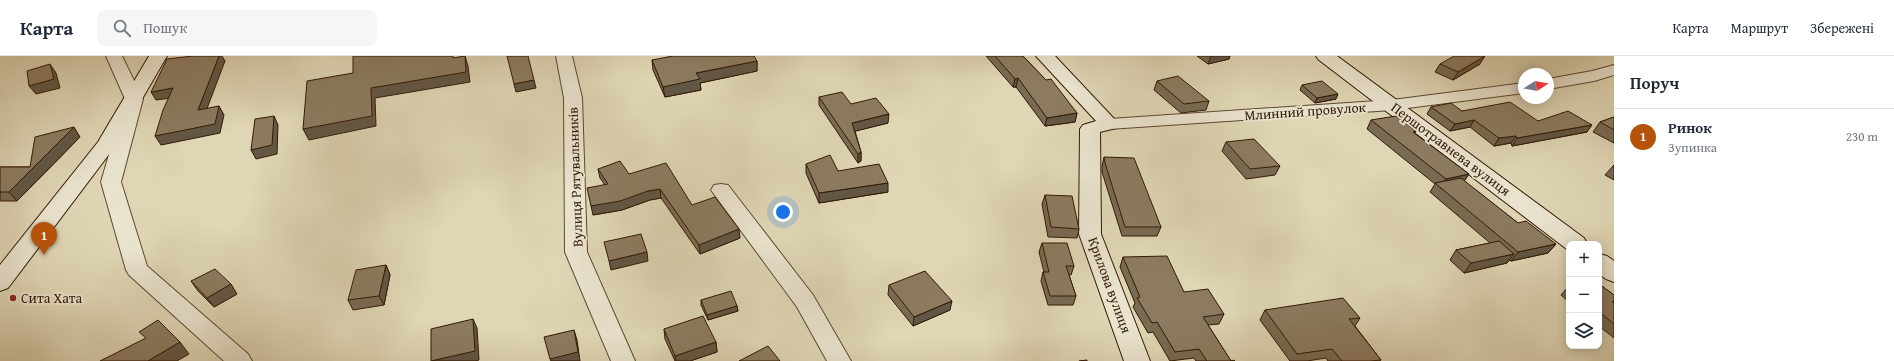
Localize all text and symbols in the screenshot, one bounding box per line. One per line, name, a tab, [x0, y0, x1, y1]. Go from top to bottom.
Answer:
search box	[97, 10, 377, 46]
text: Карта	[20, 14, 73, 42]
icon: search	[111, 17, 133, 39]
text: Пошук	[143, 17, 187, 38]
text: Карта	[1673, 18, 1709, 38]
text: Маршрут	[1731, 18, 1788, 38]
text: Збережені	[1810, 18, 1874, 38]
north arrow	[1518, 68, 1554, 104]
text: Поруч	[1630, 70, 1679, 95]
street label: Млинний провулок	[1244, 97, 1367, 125]
street label: Першотравнева вулиця	[1387, 97, 1515, 201]
street label: Вулиця Рятувальників	[563, 106, 587, 247]
text: Ринок	[1668, 117, 1712, 138]
text: 1	[1640, 127, 1646, 146]
text: 230 m	[1846, 127, 1878, 146]
text: Зупинка	[1668, 138, 1717, 157]
your location	[773, 202, 793, 222]
pin: 1	[31, 222, 57, 255]
street label: Крилова вулиця	[1083, 234, 1137, 336]
map controls	[1566, 241, 1602, 349]
button: +	[1566, 241, 1602, 277]
button: −	[1566, 277, 1602, 313]
place label: Сита Хата	[21, 288, 83, 308]
marker: Сита Хата	[8, 293, 18, 303]
button: layers	[1566, 313, 1602, 349]

